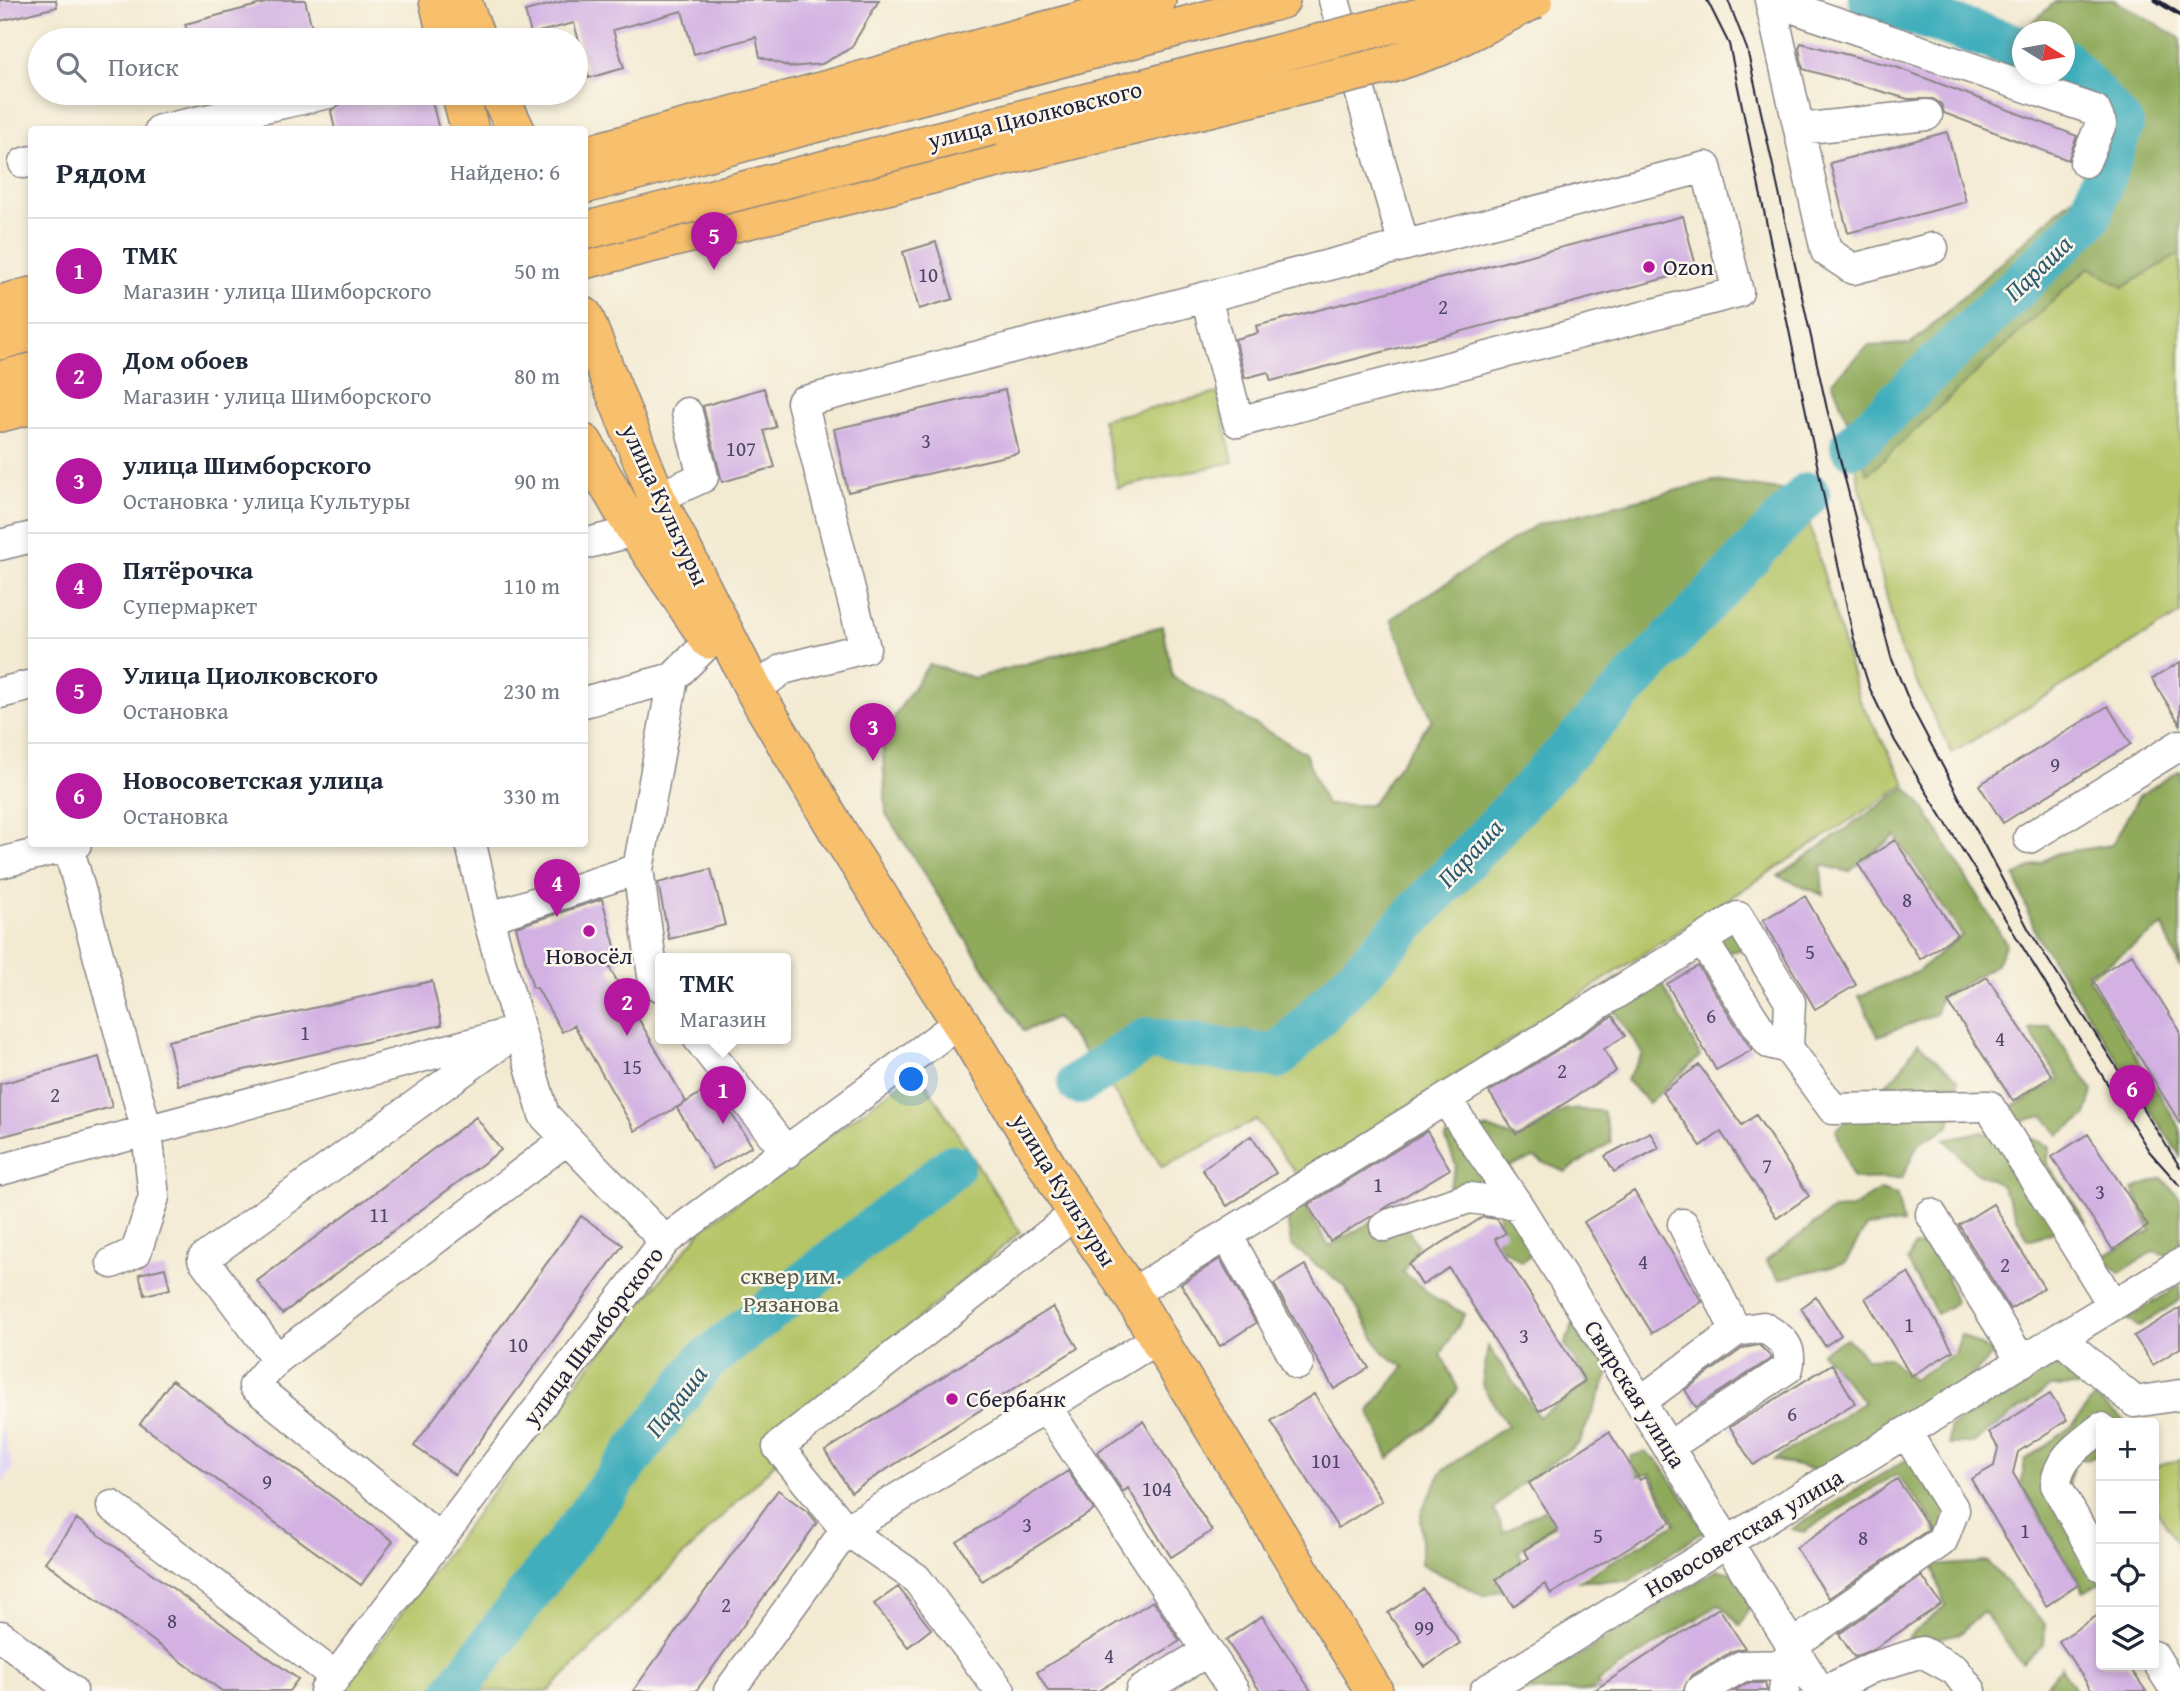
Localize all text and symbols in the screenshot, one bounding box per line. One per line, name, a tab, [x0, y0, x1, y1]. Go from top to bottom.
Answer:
north arrow	[2012, 21, 2075, 84]
search box	[28, 28, 588, 105]
text: Поиск	[108, 47, 179, 86]
icon: search	[52, 48, 90, 86]
street label: улица Циолковского	[923, 71, 1146, 158]
text: Рядом	[56, 150, 147, 194]
text: Найдено: 6	[450, 155, 560, 188]
pin: 5	[691, 212, 737, 270]
water label: Параша	[1994, 225, 2081, 310]
text: ТМК	[123, 235, 178, 274]
place label: Ozon	[1663, 249, 1714, 284]
text: 1	[73, 254, 85, 287]
text: 50 m	[514, 254, 560, 287]
house number: 10	[918, 259, 938, 290]
marker: Ozon	[1641, 259, 1657, 275]
text: Магазин · улица Шимборского	[123, 274, 432, 307]
house number: 2	[1438, 291, 1448, 322]
text: Дом обоев	[123, 340, 249, 379]
text: 2	[73, 359, 85, 392]
text: 80 m	[514, 359, 560, 392]
text: Магазин · улица Шимборского	[123, 379, 432, 412]
street label: улица Культуры	[612, 417, 718, 592]
house number: 3	[921, 425, 931, 456]
house number: 107	[726, 433, 756, 464]
text: улица Шимборского	[123, 445, 371, 484]
text: 3	[73, 464, 85, 497]
text: 90 m	[514, 464, 560, 497]
text: Остановка · улица Культуры	[123, 484, 410, 517]
text: Пятёрочка	[123, 550, 253, 589]
text: 4	[73, 569, 85, 602]
text: 110 m	[503, 569, 560, 602]
text: Супермаркет	[123, 589, 257, 622]
text: Улица Циолковского	[123, 655, 378, 694]
text: 5	[73, 674, 85, 707]
text: 230 m	[503, 674, 560, 707]
text: Остановка	[123, 694, 229, 727]
pin: 3	[850, 703, 896, 761]
house number: 9	[2050, 749, 2060, 780]
text: Новосоветская улица	[123, 760, 383, 799]
text: 6	[73, 779, 85, 812]
text: 330 m	[503, 779, 560, 812]
text: Остановка	[123, 799, 229, 832]
water label: Параша	[1427, 809, 1512, 896]
pin: 4	[534, 859, 580, 917]
house number: 8	[1902, 884, 1912, 915]
marker: Новосёл	[581, 923, 597, 939]
house number: 5	[1805, 936, 1815, 967]
place label: Новосёл	[545, 938, 633, 973]
popup	[655, 953, 791, 1044]
text: ТМК	[680, 963, 734, 1002]
pin: 2	[604, 978, 650, 1036]
house number: 6	[1706, 1000, 1716, 1031]
text: Магазин	[680, 1002, 766, 1035]
house number: 1	[300, 1017, 310, 1048]
house number: 4	[1995, 1023, 2005, 1054]
house number: 15	[622, 1051, 642, 1082]
house number: 2	[1557, 1055, 1567, 1086]
your location	[894, 1062, 928, 1096]
pin: 6	[2109, 1065, 2155, 1123]
pin: 1	[700, 1066, 746, 1124]
house number: 2	[50, 1079, 60, 1110]
street label: улица Культуры	[1003, 1105, 1126, 1273]
house number: 7	[1762, 1150, 1772, 1181]
house number: 1	[1373, 1169, 1383, 1200]
house number: 3	[2095, 1176, 2105, 1207]
house number: 11	[369, 1199, 389, 1230]
street label: улица Шимборского	[513, 1239, 672, 1434]
house number: 4	[1638, 1246, 1648, 1277]
house number: 2	[2000, 1249, 2010, 1280]
park label: сквер им. Рязанова	[740, 1258, 842, 1321]
house number: 1	[1904, 1309, 1914, 1340]
street label: Свирская улица	[1576, 1313, 1695, 1475]
house number: 3	[1519, 1320, 1529, 1351]
house number: 10	[508, 1329, 528, 1360]
water label: Параша	[635, 1356, 716, 1445]
place label: Сбербанк	[966, 1381, 1066, 1416]
marker: Сбербанк	[944, 1391, 960, 1407]
house number: 6	[1787, 1398, 1797, 1429]
map controls	[2096, 1418, 2159, 1670]
button: +	[2096, 1418, 2159, 1481]
house number: 101	[1311, 1445, 1341, 1476]
street label: Новосоветская улица	[1638, 1459, 1850, 1606]
house number: 9	[262, 1466, 272, 1497]
house number: 104	[1142, 1473, 1172, 1504]
button: −	[2096, 1481, 2159, 1544]
house number: 3	[1022, 1509, 1032, 1540]
house number: 1	[2020, 1515, 2030, 1546]
house number: 5	[1593, 1520, 1603, 1551]
house number: 8	[1858, 1522, 1868, 1553]
button: locate	[2096, 1544, 2159, 1607]
house number: 2	[721, 1589, 731, 1620]
house number: 8	[167, 1605, 177, 1636]
button: layers	[2096, 1607, 2159, 1670]
house number: 99	[1414, 1612, 1434, 1643]
house number: 4	[1104, 1640, 1114, 1671]

